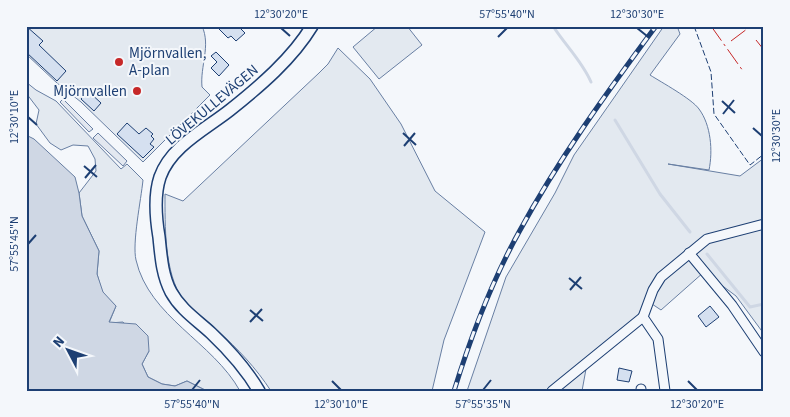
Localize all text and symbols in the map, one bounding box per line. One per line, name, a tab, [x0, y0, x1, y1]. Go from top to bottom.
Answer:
text: 12°30'20"E	[254, 6, 308, 23]
text: 57°55'40"N	[479, 6, 535, 23]
text: 12°30'30"E	[610, 6, 664, 23]
place label: Mjörnvallen, A-plan	[129, 43, 206, 81]
marker: Mjörnvallen, A-plan	[113, 56, 125, 68]
street label: LÖVEKULLEVÄGEN	[161, 60, 263, 150]
place label: Mjörnvallen	[53, 81, 127, 102]
marker: Mjörnvallen	[131, 85, 143, 97]
text: 12°30'10"E	[6, 90, 23, 144]
text: 12°30'30"E	[768, 109, 785, 163]
text: 57°55'45"N	[6, 216, 23, 272]
north arrow	[42, 324, 92, 374]
text: N	[48, 332, 70, 352]
text: 57°55'40"N	[164, 396, 220, 413]
text: 12°30'10"E	[314, 396, 368, 413]
text: 57°55'35"N	[455, 396, 511, 413]
text: 12°30'20"E	[670, 396, 724, 413]

